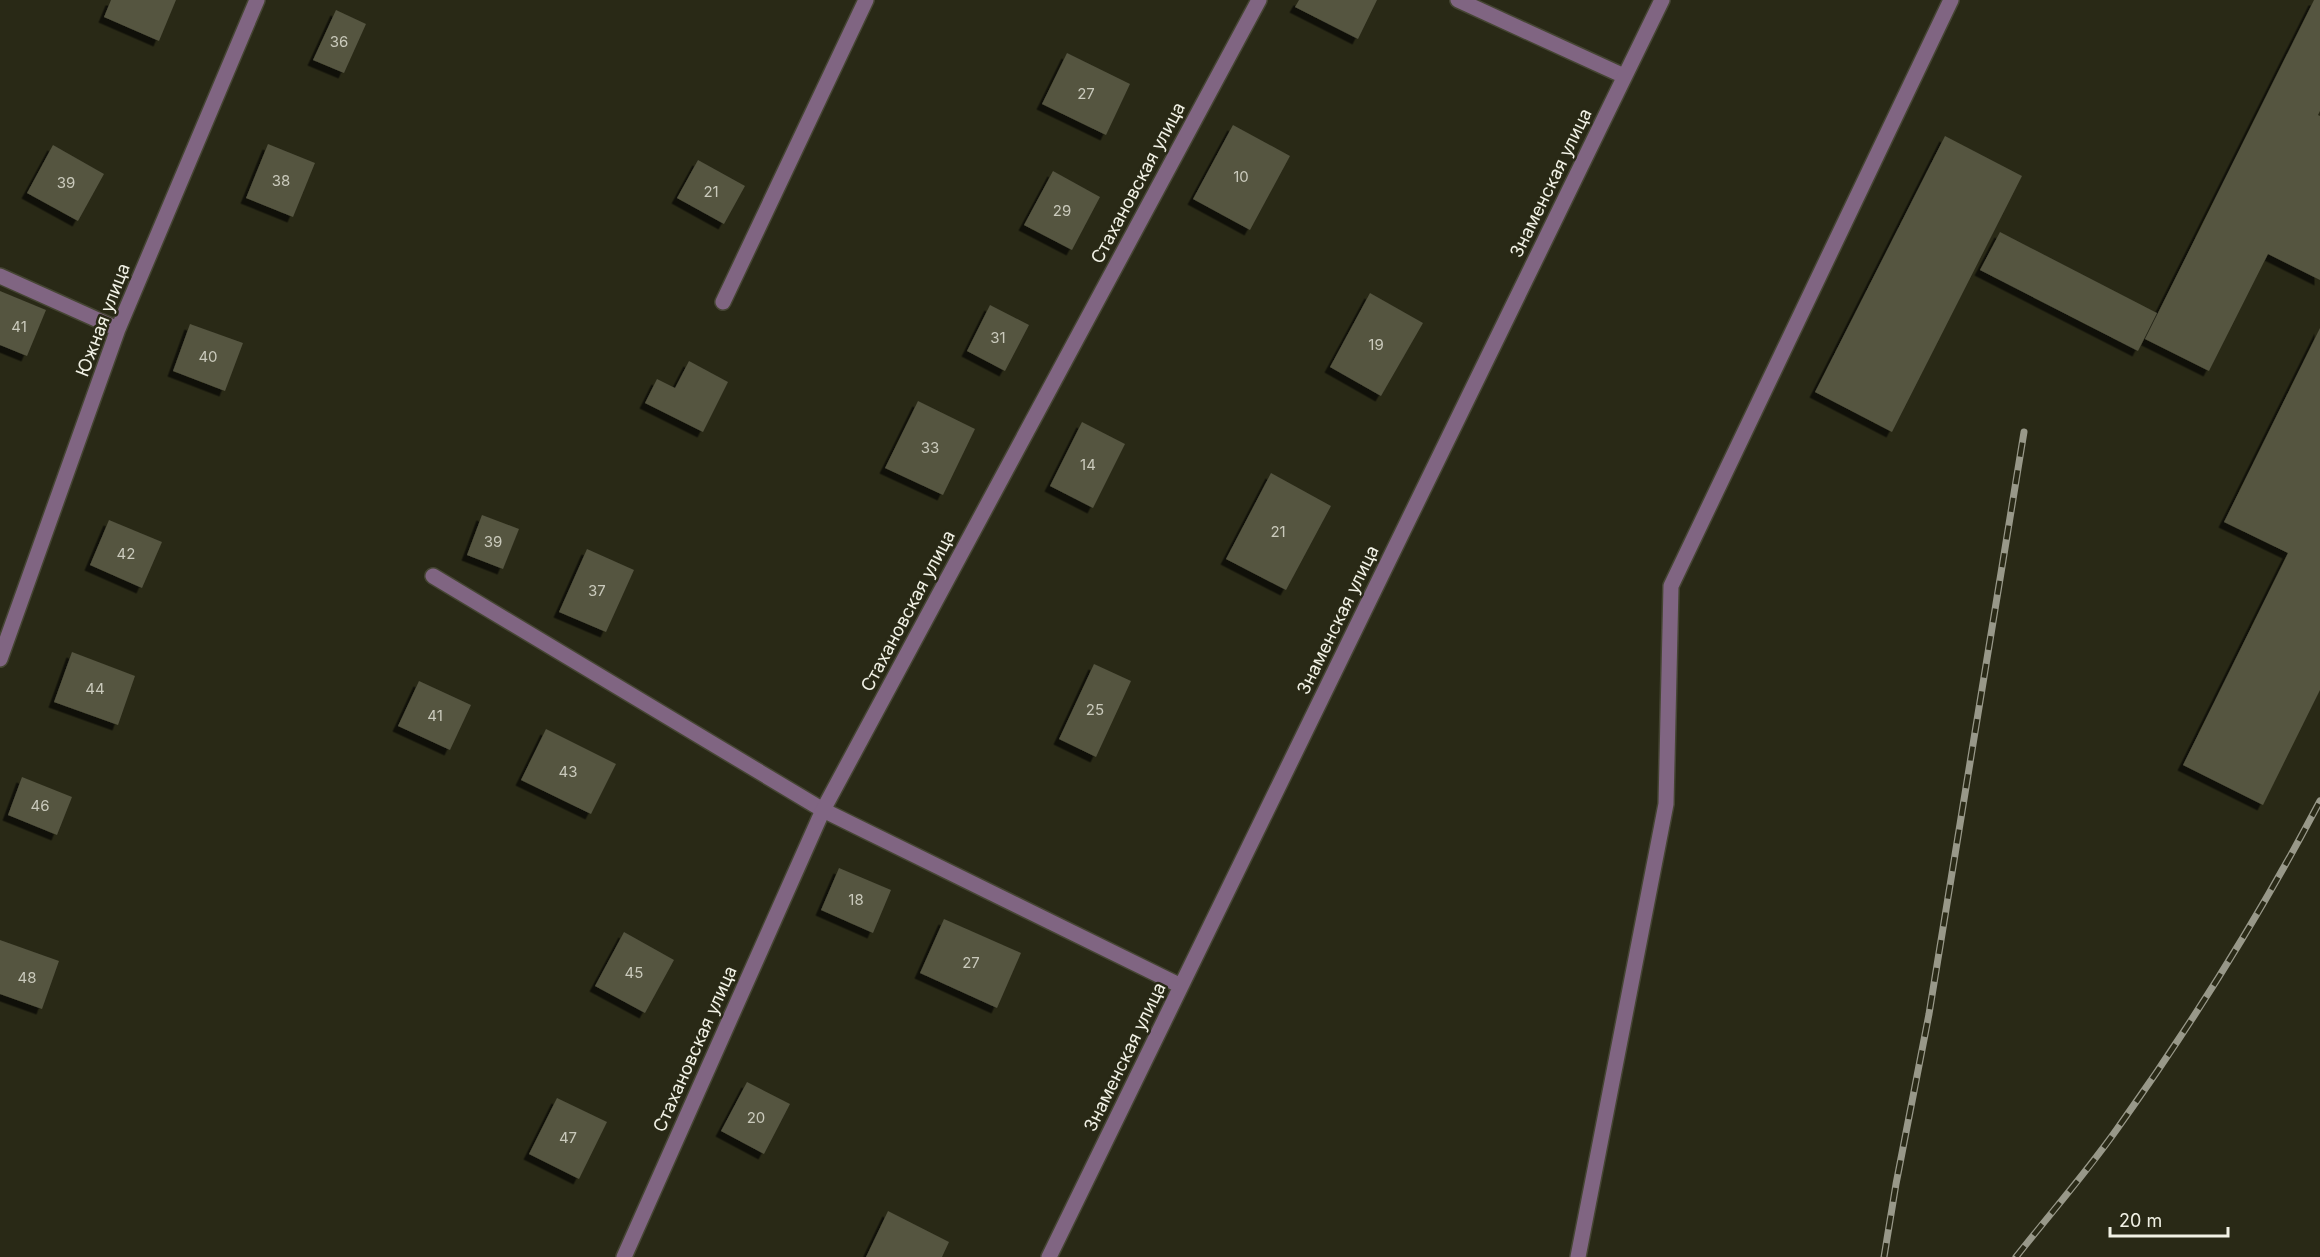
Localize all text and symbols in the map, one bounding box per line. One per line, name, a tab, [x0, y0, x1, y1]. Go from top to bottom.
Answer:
house number: 36	[330, 32, 348, 51]
house number: 27	[1077, 84, 1095, 103]
street label: Стахановская улица	[1086, 99, 1189, 267]
street label: Знаменская улица	[1505, 105, 1596, 261]
house number: 10	[1233, 167, 1249, 186]
house number: 38	[272, 171, 290, 190]
house number: 39	[57, 173, 75, 192]
house number: 21	[703, 182, 719, 201]
house number: 29	[1053, 201, 1071, 220]
street label: Южная улица	[71, 260, 134, 380]
house number: 41	[11, 317, 27, 336]
house number: 31	[990, 328, 1006, 347]
house number: 19	[1368, 335, 1384, 354]
house number: 40	[198, 347, 218, 366]
house number: 33	[921, 438, 939, 457]
house number: 14	[1080, 455, 1096, 474]
house number: 21	[1270, 522, 1286, 541]
street label: Стахановская улица	[856, 527, 959, 695]
house number: 39	[484, 532, 502, 551]
street label: Знаменская улица	[1292, 542, 1383, 698]
house number: 42	[117, 544, 135, 563]
house number: 37	[588, 581, 606, 600]
house number: 44	[85, 679, 105, 698]
house number: 25	[1086, 700, 1104, 719]
house number: 41	[427, 706, 443, 725]
house number: 43	[559, 762, 577, 781]
house number: 46	[31, 796, 50, 815]
house number: 18	[848, 890, 864, 909]
house number: 27	[962, 953, 980, 972]
house number: 45	[625, 963, 643, 982]
street label: Стахановская улица	[648, 963, 741, 1135]
house number: 48	[18, 968, 36, 987]
street label: Знаменская улица	[1079, 979, 1170, 1135]
house number: 20	[747, 1108, 765, 1127]
house number: 47	[559, 1128, 577, 1147]
scale bar	[2110, 1200, 2228, 1238]
text: 20 m	[2119, 1210, 2162, 1231]

